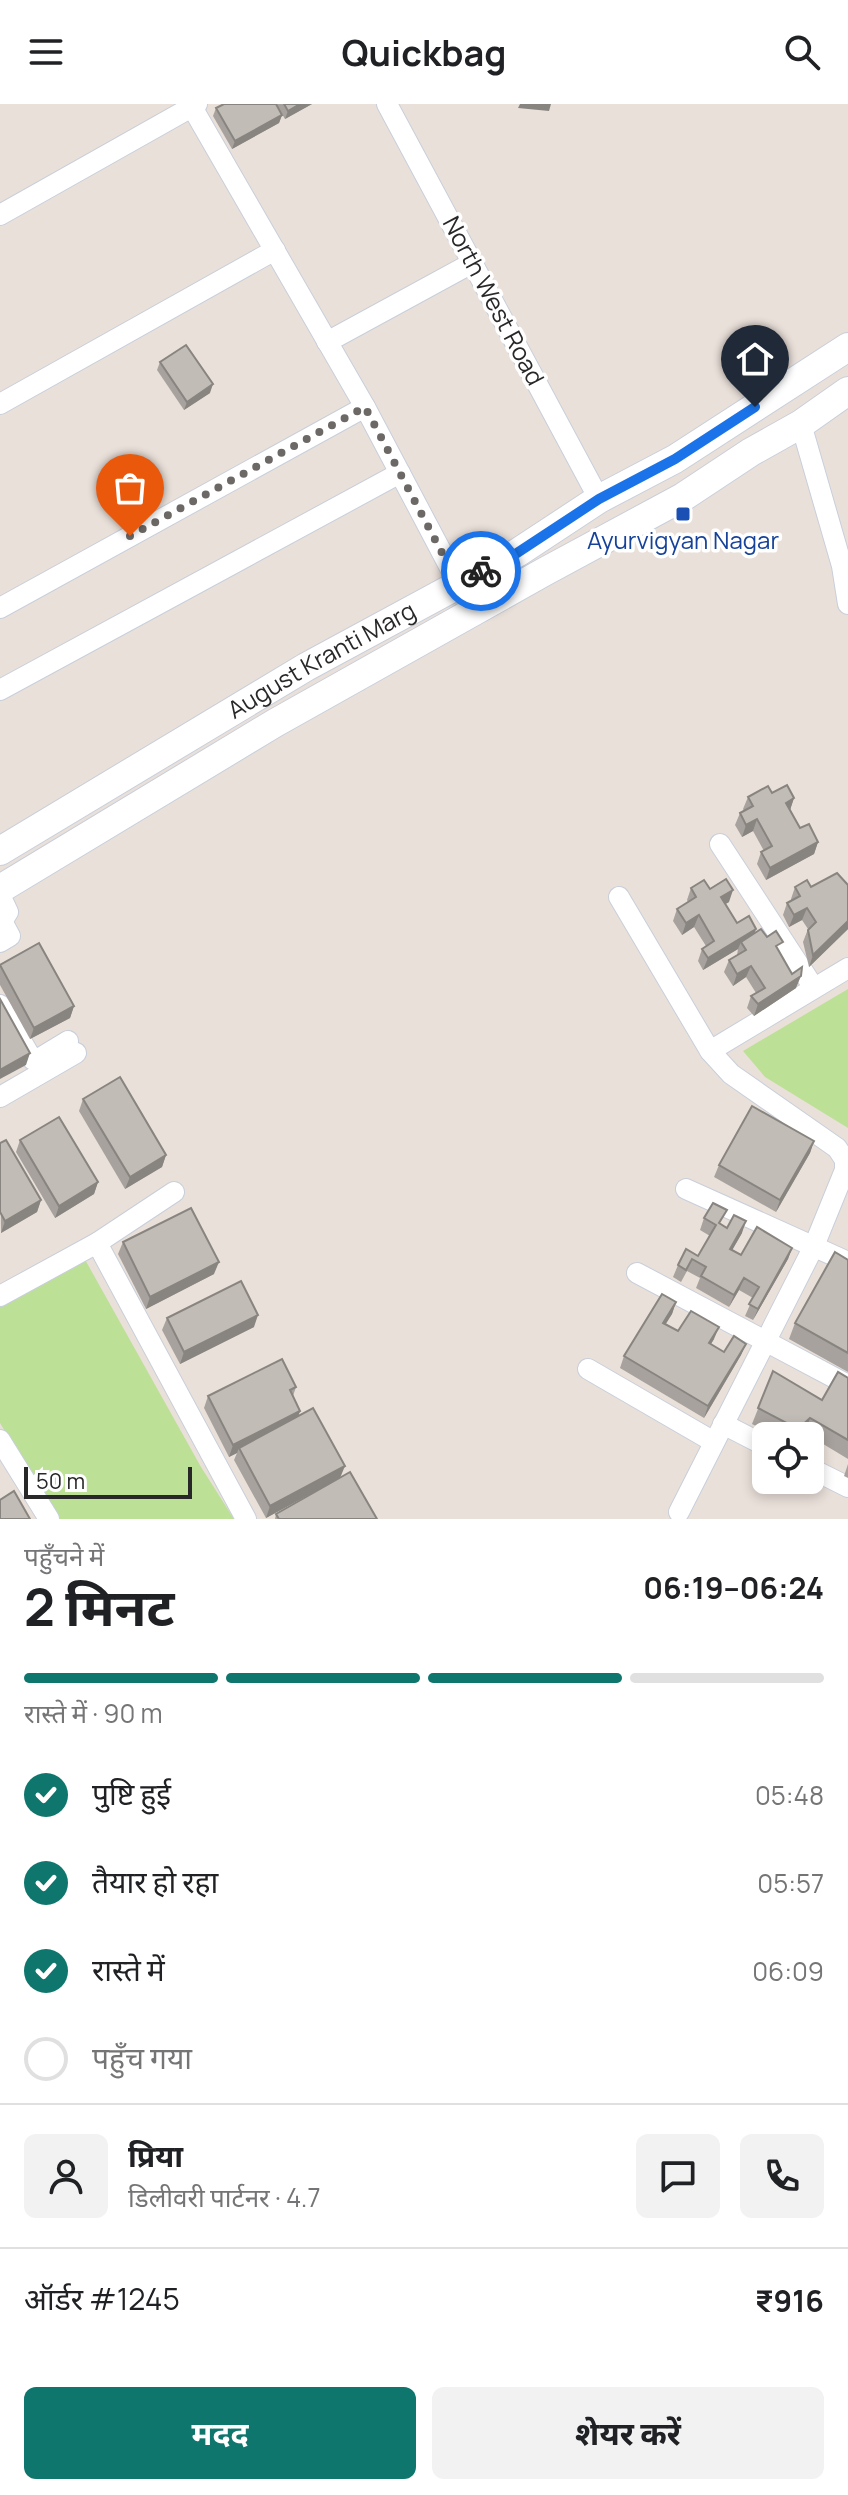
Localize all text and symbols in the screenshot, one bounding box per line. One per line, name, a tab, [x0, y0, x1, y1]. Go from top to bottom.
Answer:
text: Quickbag	[342, 28, 506, 77]
icon: menu	[24, 30, 68, 74]
icon: search	[780, 30, 824, 74]
street label: North West Road	[436, 210, 553, 391]
pin	[721, 325, 789, 407]
icon: home	[733, 337, 777, 381]
pin	[96, 454, 164, 536]
icon: bag	[108, 466, 152, 510]
marker: Ayurvigyan Nagar	[674, 505, 692, 523]
place label: Ayurvigyan Nagar	[587, 523, 779, 556]
courier	[441, 531, 521, 611]
icon: bike	[459, 549, 503, 593]
street label: August Kranti Marg	[221, 593, 421, 726]
map controls	[752, 1422, 824, 1494]
button: locate	[752, 1422, 824, 1494]
scale bar	[24, 1463, 192, 1499]
text: 50 m	[36, 1466, 85, 1496]
text: पहुँचने में	[24, 1538, 104, 1574]
text: 06:19–06:24	[643, 1567, 824, 1608]
text: 2 मिनट	[24, 1571, 175, 1642]
text: रास्ते में · 90 m	[24, 1695, 163, 1731]
icon: check	[24, 1773, 68, 1817]
text: पुष्टि हुई	[92, 1773, 171, 1814]
text: 05:48	[755, 1777, 824, 1813]
icon: check	[24, 1861, 68, 1905]
text: तैयार हो रहा	[92, 1861, 218, 1902]
text: 05:57	[757, 1865, 824, 1901]
icon: check	[24, 1949, 68, 1993]
text: रास्ते में	[92, 1949, 165, 1990]
text: 06:09	[752, 1953, 824, 1989]
text: पहुँच गया	[92, 2037, 192, 2078]
button: person	[24, 2134, 108, 2218]
button: chat	[636, 2134, 720, 2218]
button: phone	[740, 2134, 824, 2218]
text: प्रिया	[128, 2135, 183, 2176]
text: डिलीवरी पार्टनर · 4.7	[128, 2179, 320, 2215]
text: ऑर्डर #1245	[24, 2278, 180, 2319]
text: ₹916	[755, 2280, 824, 2321]
button: मदद	[24, 2387, 416, 2479]
button: शेयर करें	[432, 2387, 824, 2479]

